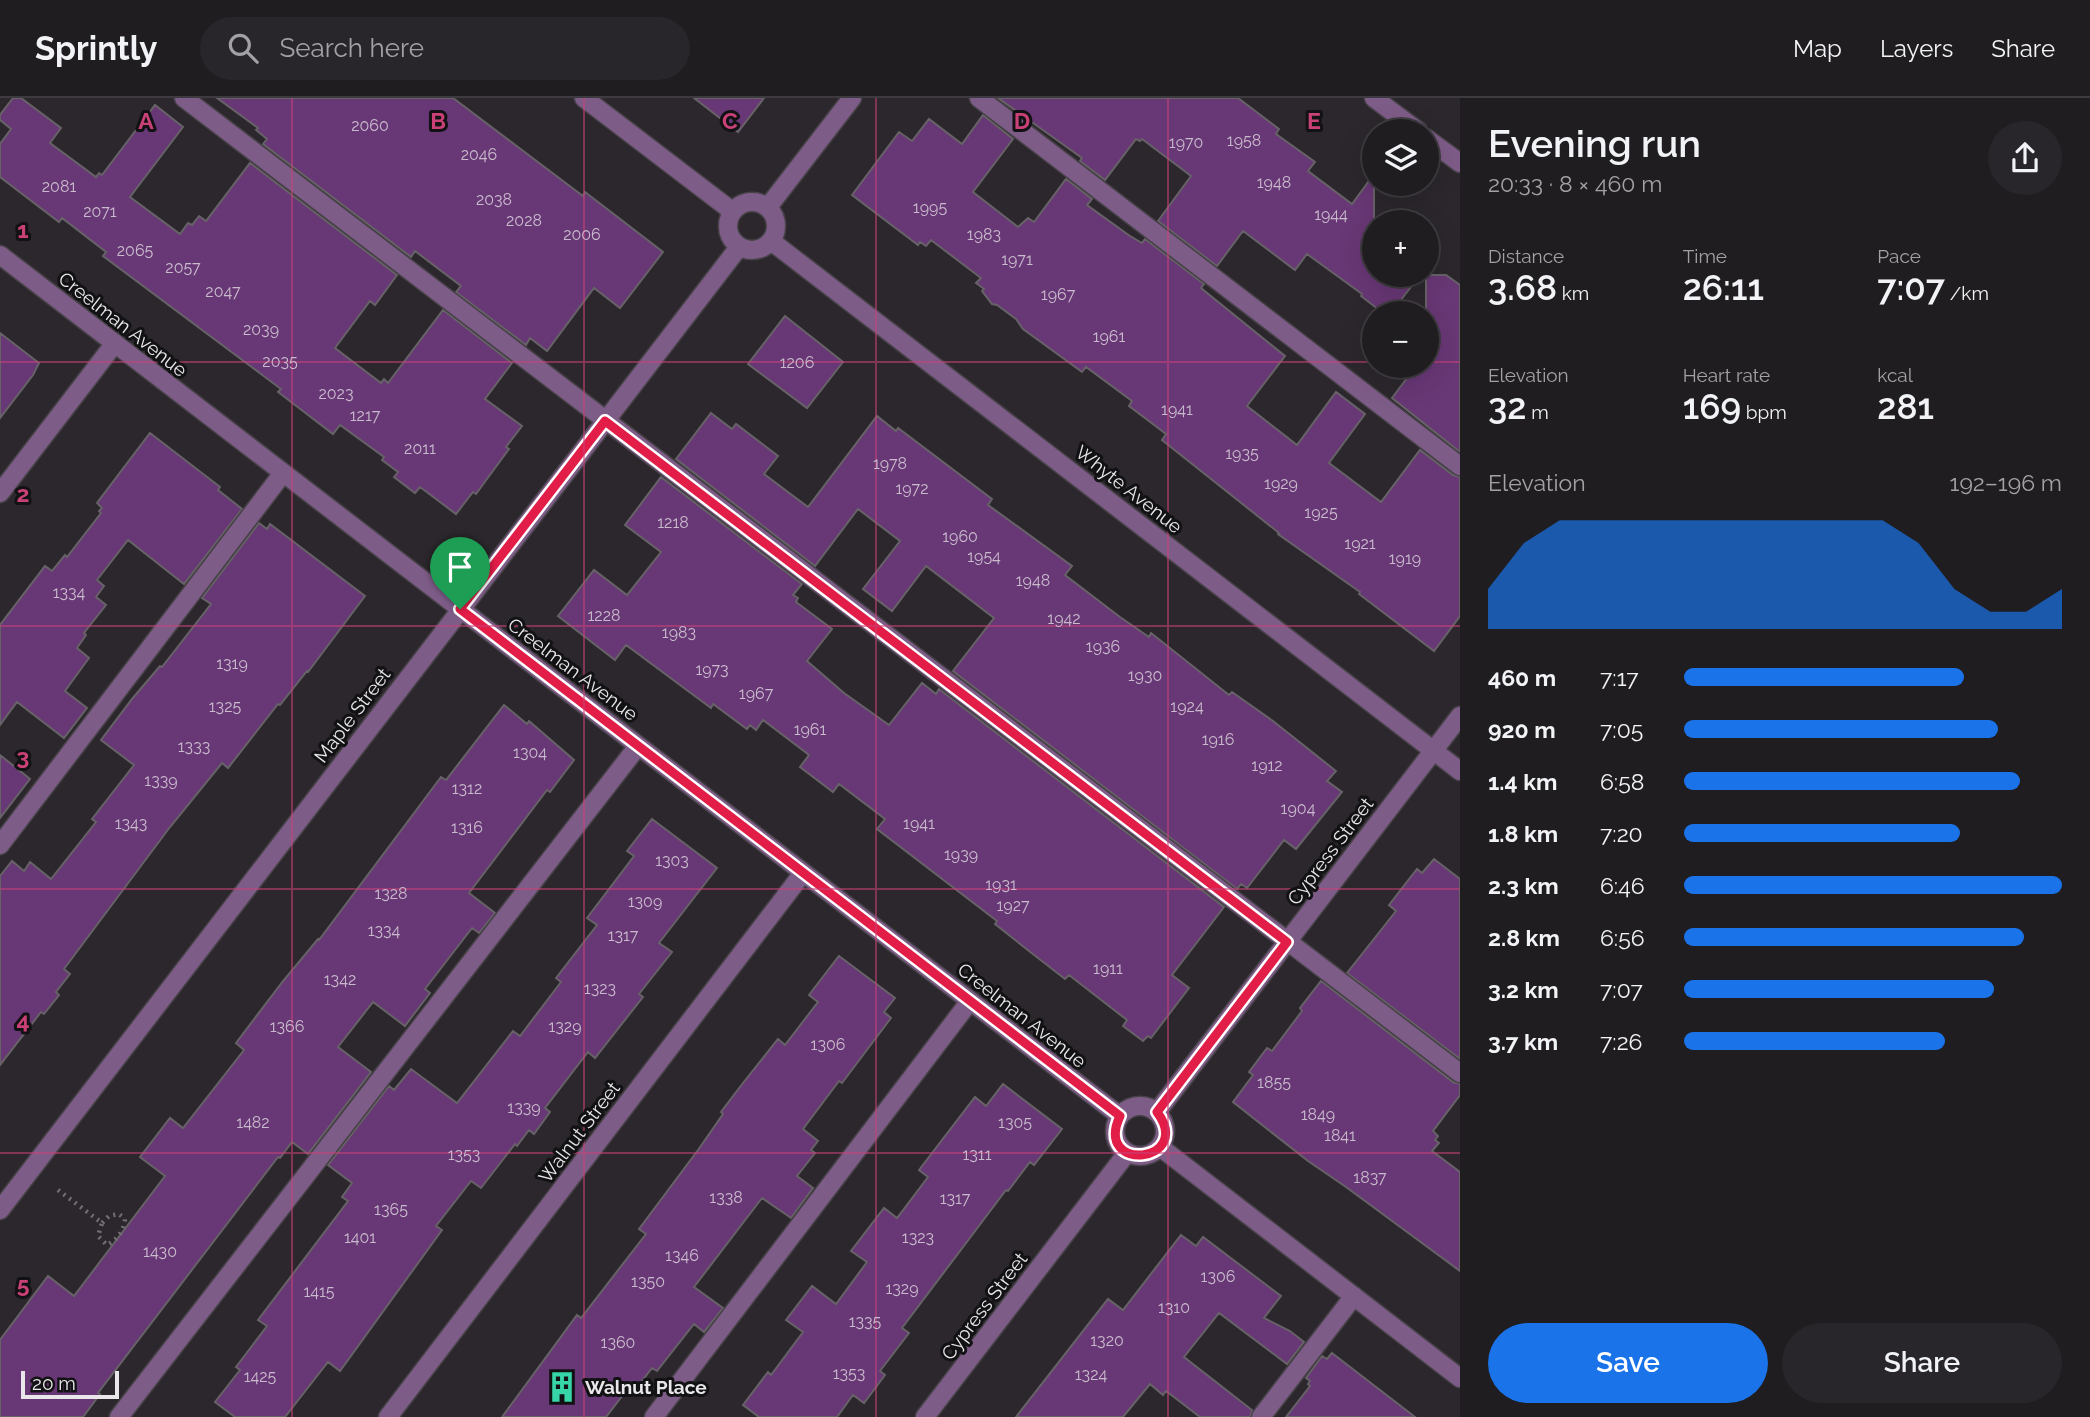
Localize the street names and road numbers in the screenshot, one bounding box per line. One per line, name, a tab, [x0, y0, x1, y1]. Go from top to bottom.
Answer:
street label: Creelman Avenue	[54, 267, 192, 381]
street label: Whyte Avenue	[1071, 441, 1187, 537]
street label: Creelman Avenue	[504, 613, 642, 725]
street label: Maple Street	[309, 663, 395, 767]
street label: Cypress Street	[1283, 793, 1378, 909]
street label: Creelman Avenue	[953, 958, 1091, 1072]
street label: Walnut Street	[534, 1077, 624, 1187]
street label: Cypress Street	[937, 1248, 1032, 1364]

